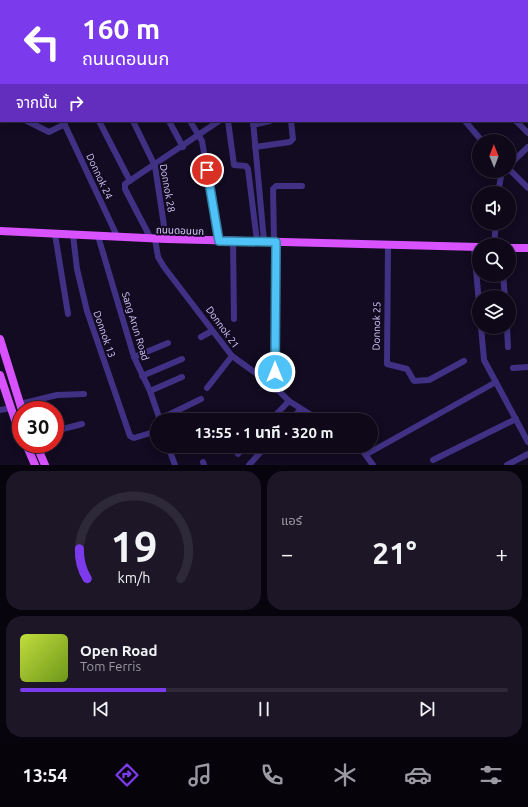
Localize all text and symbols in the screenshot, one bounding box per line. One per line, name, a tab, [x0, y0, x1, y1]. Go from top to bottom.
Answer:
text: 160 m	[82, 13, 160, 44]
icon: left	[16, 16, 68, 68]
text: ถนนดอนนก	[82, 48, 169, 68]
icon: right	[65, 92, 87, 114]
text: จากนั้น	[16, 94, 57, 111]
north arrow	[472, 134, 516, 178]
map controls	[472, 134, 516, 334]
street label: Donnok 24	[84, 152, 115, 201]
pin	[190, 153, 224, 187]
icon: arrive	[196, 159, 218, 181]
street label: Donnok 28	[158, 163, 177, 213]
button: sound	[472, 186, 516, 230]
street label: ถนนดอนนก	[156, 224, 204, 237]
button: search	[472, 238, 516, 282]
street label: Sang Arun Road	[120, 290, 151, 362]
button: layers	[472, 290, 516, 334]
street label: Donnok 25	[371, 302, 382, 351]
street label: Donnok 21	[204, 304, 241, 350]
street label: Donnok 13	[91, 309, 118, 359]
position arrow	[254, 351, 296, 393]
speed limit sign: 30	[12, 401, 64, 453]
text: 13:55 · 1 นาที · 320 m	[195, 424, 333, 441]
text: แอร์	[281, 513, 302, 527]
text: 19	[110, 522, 157, 569]
text: 21°	[372, 536, 417, 570]
text: −	[281, 541, 293, 566]
text: +	[496, 541, 508, 566]
text: km/h	[117, 569, 150, 585]
text: Open Road	[80, 642, 157, 659]
text: Tom Ferris	[80, 659, 141, 673]
icon: previous	[90, 698, 112, 720]
icon: pause	[253, 698, 275, 720]
icon: next	[416, 698, 438, 720]
icon: directions	[113, 761, 141, 789]
icon: music	[186, 761, 214, 789]
icon: phone	[258, 761, 286, 789]
icon: climate	[331, 761, 359, 789]
icon: car	[404, 761, 432, 789]
icon: filters	[477, 761, 505, 789]
text: 13:54	[22, 765, 68, 785]

